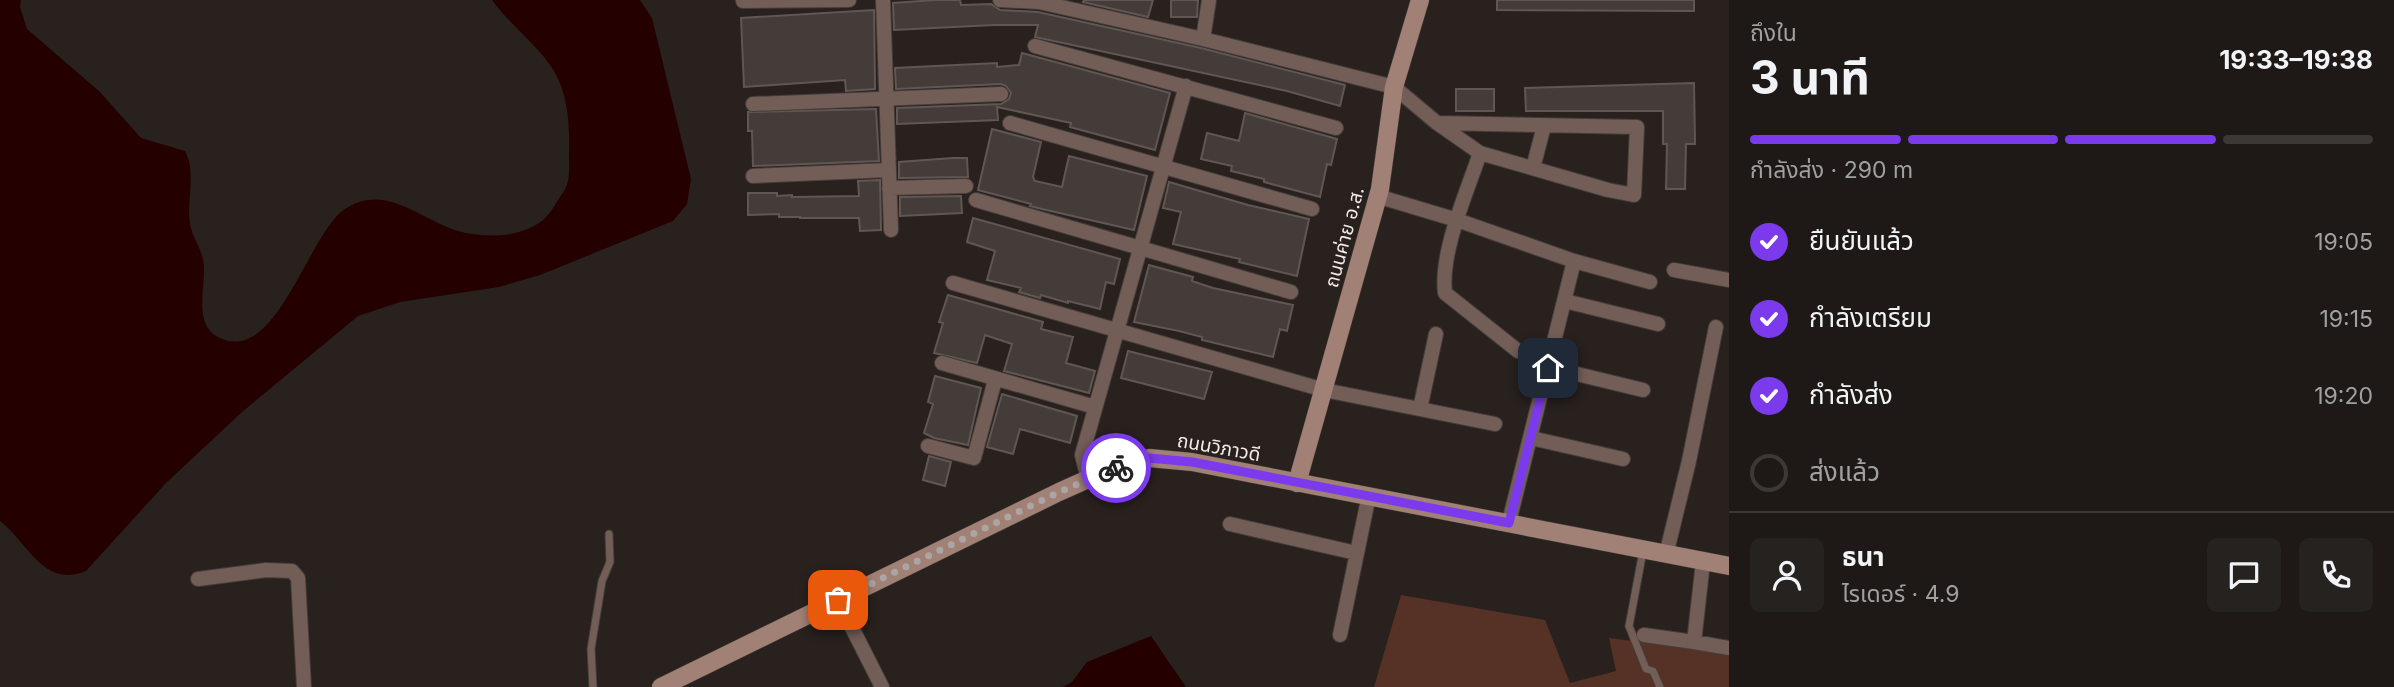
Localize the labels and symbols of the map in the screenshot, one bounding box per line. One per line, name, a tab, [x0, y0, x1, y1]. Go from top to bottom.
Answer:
street label: ถนนค่าย อ.ส.	[1320, 184, 1369, 290]
pin	[1518, 338, 1578, 398]
street label: ถนนวิภาวดี	[1175, 429, 1262, 466]
courier	[1081, 433, 1151, 503]
pin	[808, 570, 868, 630]

